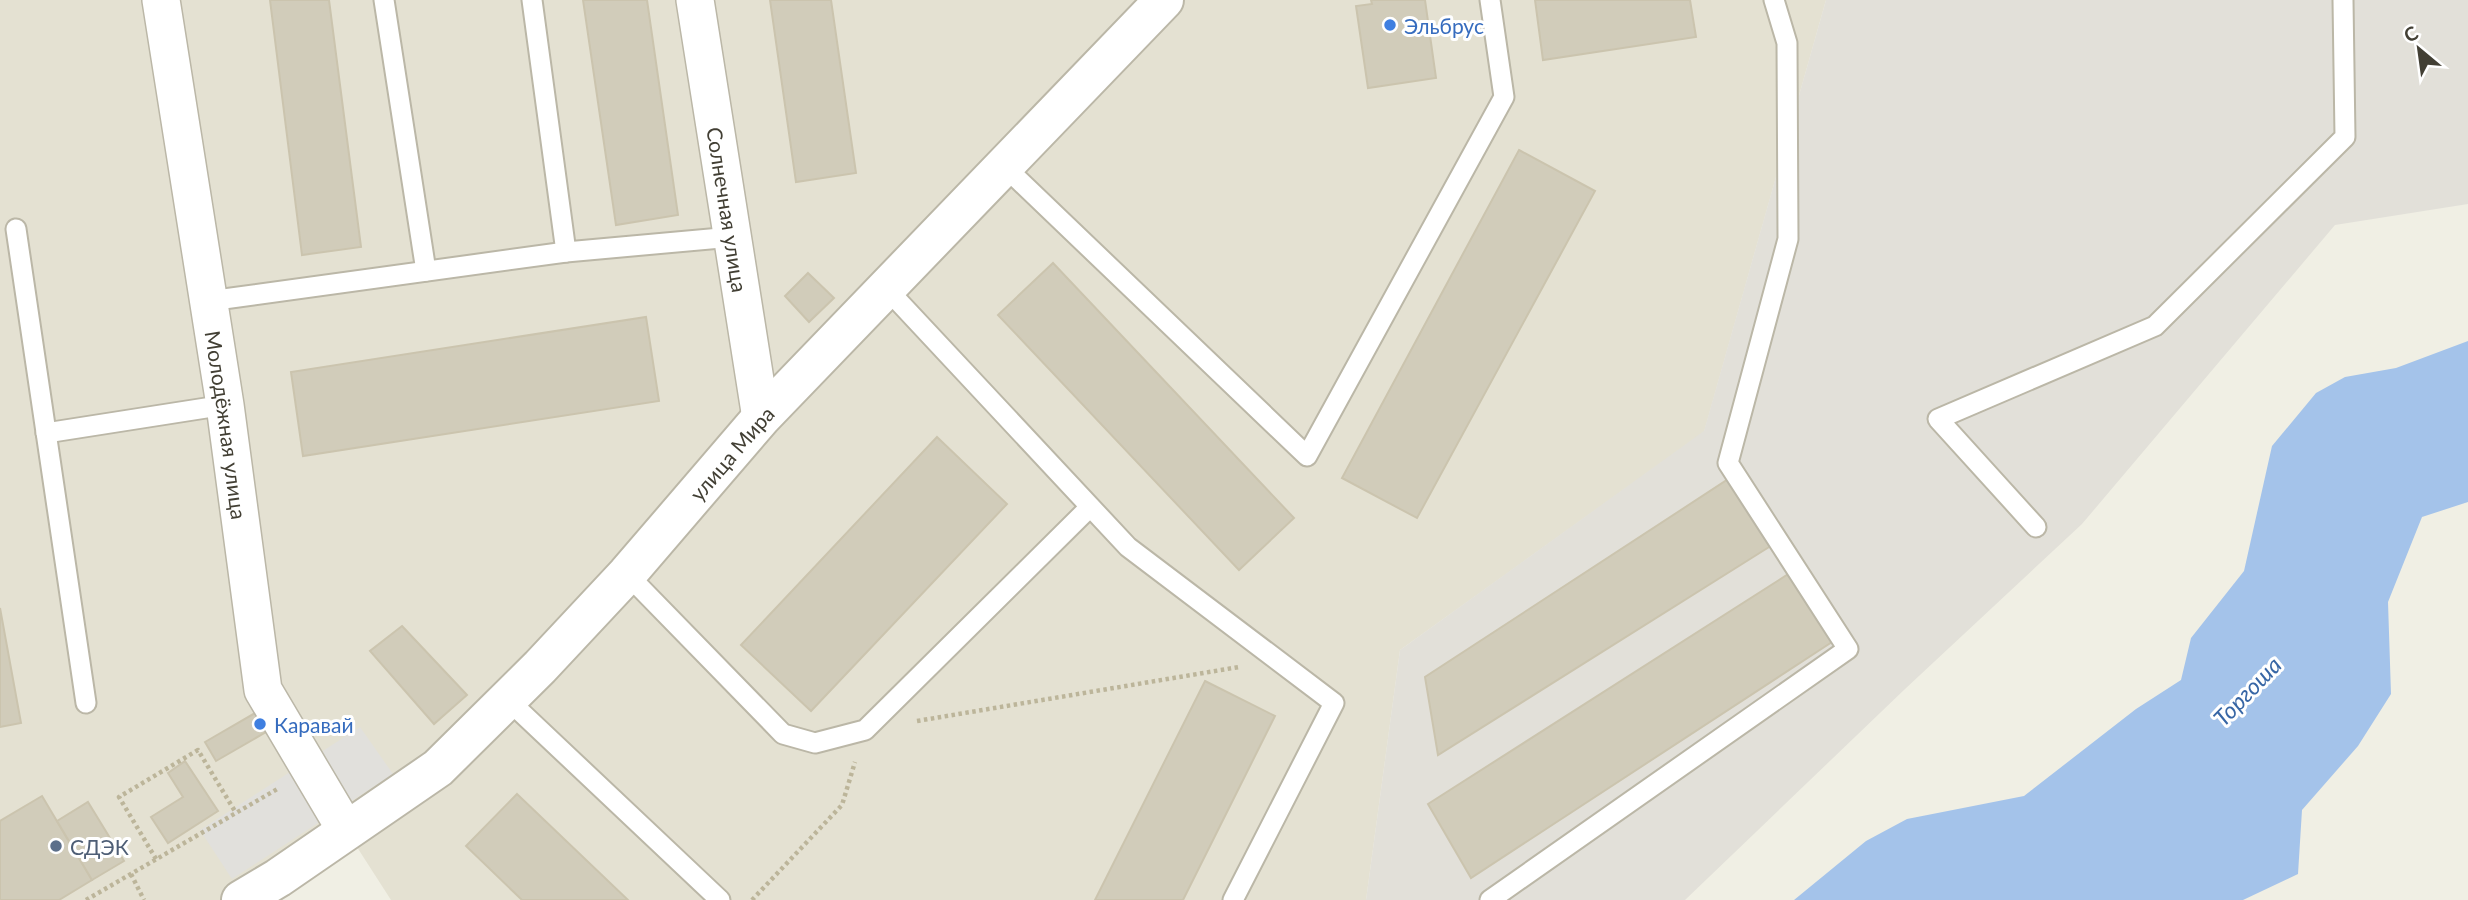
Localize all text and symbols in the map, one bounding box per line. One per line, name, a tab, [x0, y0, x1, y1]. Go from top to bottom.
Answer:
place label: Эльбрус	[1404, 13, 1484, 38]
north arrow	[2384, 14, 2454, 84]
marker: Эльбрус	[1382, 17, 1398, 33]
text: С	[2399, 20, 2422, 47]
street label: Солнечная улица	[703, 125, 753, 294]
street label: Молодёжная улица	[201, 329, 253, 521]
street label: улица Мира	[684, 400, 779, 505]
water label: Торгоша	[2207, 651, 2287, 731]
place label: Каравай	[274, 712, 354, 737]
marker: Каравай	[252, 716, 268, 732]
place label: СДЭК	[70, 834, 129, 859]
marker: СДЭК	[48, 838, 64, 854]

